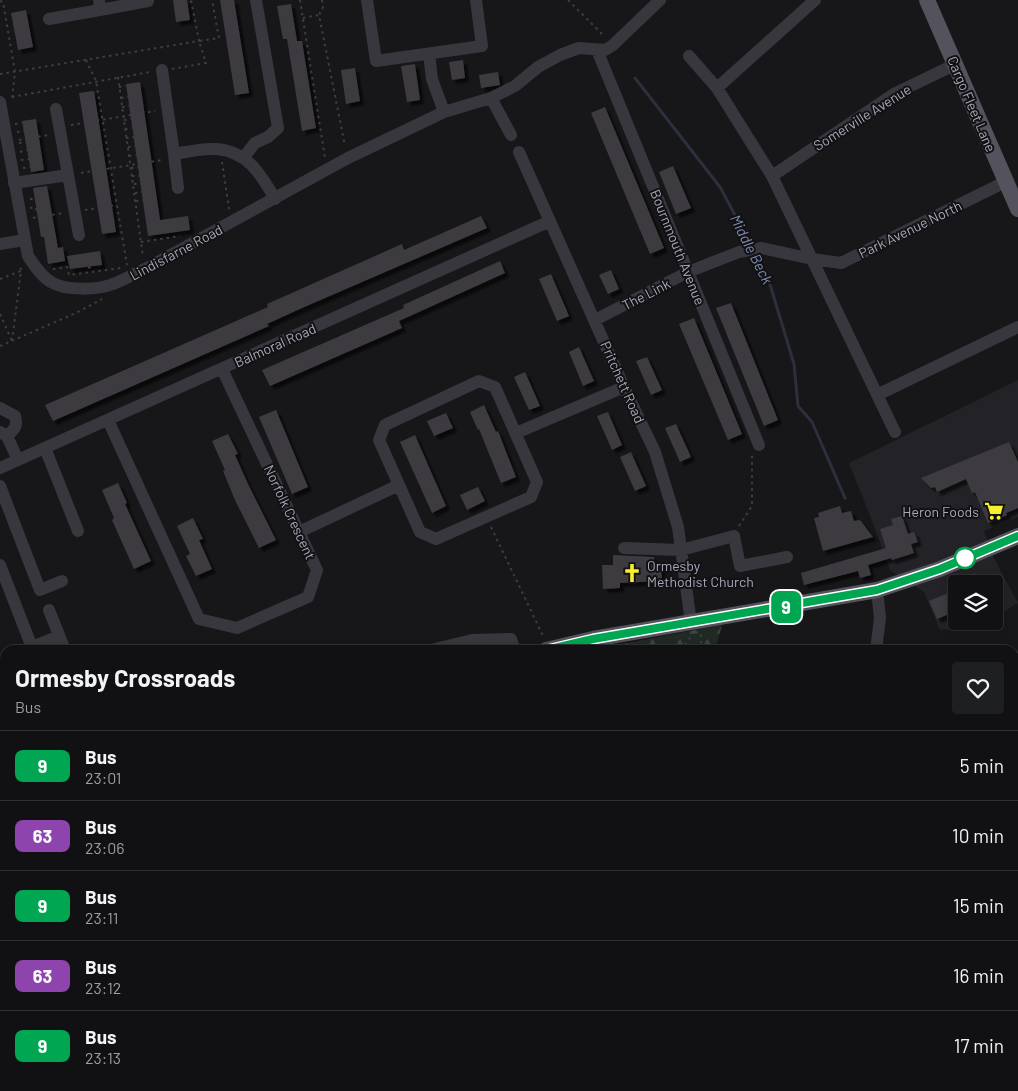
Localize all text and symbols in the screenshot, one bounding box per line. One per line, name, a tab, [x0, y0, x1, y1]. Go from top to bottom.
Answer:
street label: Cargo Fleet Lane	[944, 54, 1000, 154]
street label: Somerville Avenue	[810, 80, 914, 154]
street label: Bournmouth Avenue	[647, 187, 709, 307]
street label: Park Avenue North	[856, 197, 964, 261]
water label: Middle Beck	[727, 211, 778, 287]
street label: Lindisfarne Road	[127, 220, 225, 284]
street label: The Link	[619, 275, 673, 313]
street label: Balmoral Road	[232, 319, 318, 371]
street label: Pritchett Road	[597, 338, 649, 426]
street label: Norfolk Crescent	[261, 462, 319, 562]
supermarket icon: Heron Foods	[983, 500, 1005, 522]
place label: Heron Foods	[902, 503, 979, 520]
unlabelled marker	[954, 547, 976, 569]
place label: Ormesby Methodist Church	[647, 557, 754, 590]
church icon: Ormesby Methodist Church	[621, 562, 643, 584]
map controls	[948, 575, 1003, 630]
button: layers	[948, 575, 1003, 630]
line badge: 9	[770, 591, 802, 623]
text: 9	[781, 596, 791, 618]
button: heart	[952, 662, 1004, 714]
text: Ormesby Crossroads	[15, 663, 235, 692]
text: Bus	[15, 697, 41, 716]
text: Bus	[85, 745, 117, 768]
text: 5 min	[960, 754, 1004, 777]
text: 9	[38, 755, 47, 777]
text: 23:01	[85, 768, 121, 787]
text: Bus	[85, 815, 117, 838]
text: 10 min	[952, 824, 1004, 847]
text: 63	[33, 825, 52, 847]
text: 23:06	[85, 838, 124, 857]
text: Bus	[85, 885, 117, 908]
text: 15 min	[953, 894, 1004, 917]
text: 9	[38, 895, 47, 917]
text: 23:11	[85, 908, 118, 927]
text: Bus	[85, 955, 117, 978]
text: 16 min	[953, 964, 1004, 987]
text: 63	[33, 965, 52, 987]
text: 23:12	[85, 978, 121, 997]
text: Bus	[85, 1025, 117, 1048]
text: 17 min	[954, 1034, 1004, 1057]
text: 9	[38, 1035, 47, 1057]
text: 23:13	[85, 1048, 121, 1067]

